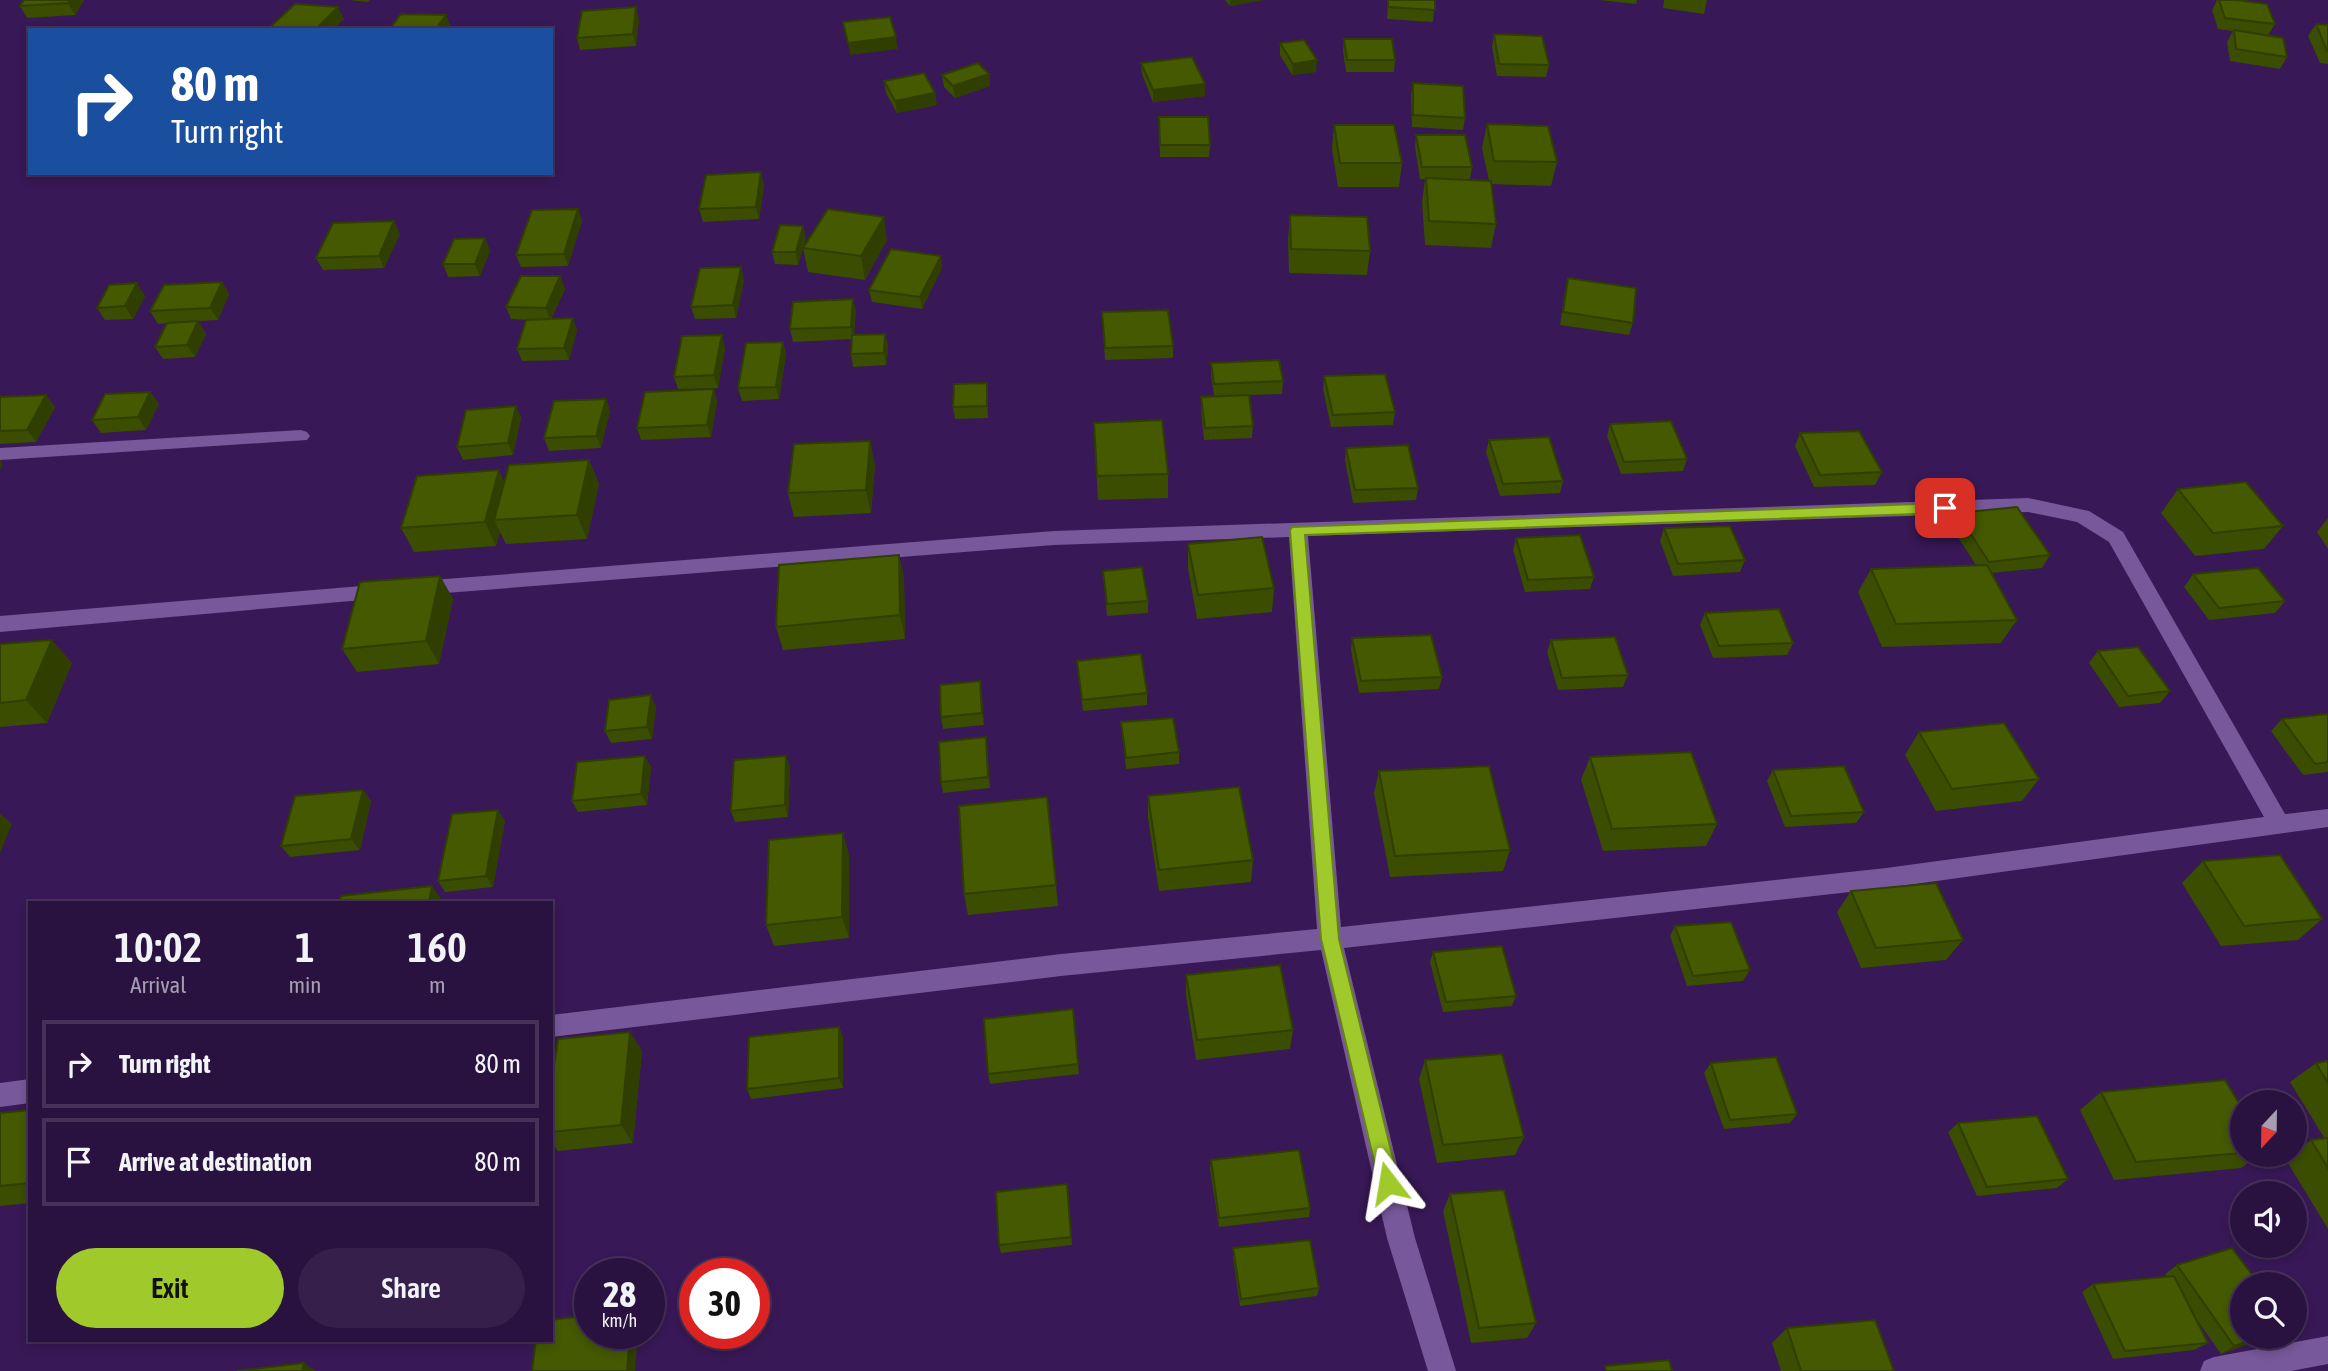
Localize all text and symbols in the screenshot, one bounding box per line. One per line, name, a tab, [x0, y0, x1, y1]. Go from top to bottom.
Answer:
text: 80 m	[171, 55, 259, 111]
icon: right	[56, 56, 147, 147]
text: Turn right	[171, 113, 284, 150]
pin	[1915, 478, 1975, 538]
icon: arrive	[1926, 489, 1964, 527]
text: 10:02	[114, 923, 202, 971]
text: 1	[295, 923, 315, 971]
text: 160	[408, 923, 467, 971]
text: Arrival	[130, 972, 186, 998]
text: min	[288, 972, 321, 998]
text: m	[429, 972, 446, 998]
icon: right	[60, 1045, 98, 1083]
text: Turn right	[119, 1049, 210, 1079]
text: 80 m	[474, 1049, 521, 1079]
north arrow	[2230, 1090, 2306, 1167]
map controls	[2230, 1090, 2307, 1349]
icon: arrive	[60, 1143, 98, 1181]
position arrow	[1351, 1146, 1425, 1220]
text: Arrive at destination	[119, 1147, 312, 1177]
text: 80 m	[474, 1147, 521, 1177]
button: sound	[2230, 1181, 2307, 1258]
button: Exit	[56, 1248, 284, 1328]
button: Share	[298, 1248, 525, 1328]
speed limit sign: 30	[679, 1258, 770, 1349]
button: search	[2230, 1272, 2307, 1349]
text: 28	[603, 1274, 636, 1314]
text: km/h	[602, 1310, 637, 1331]

